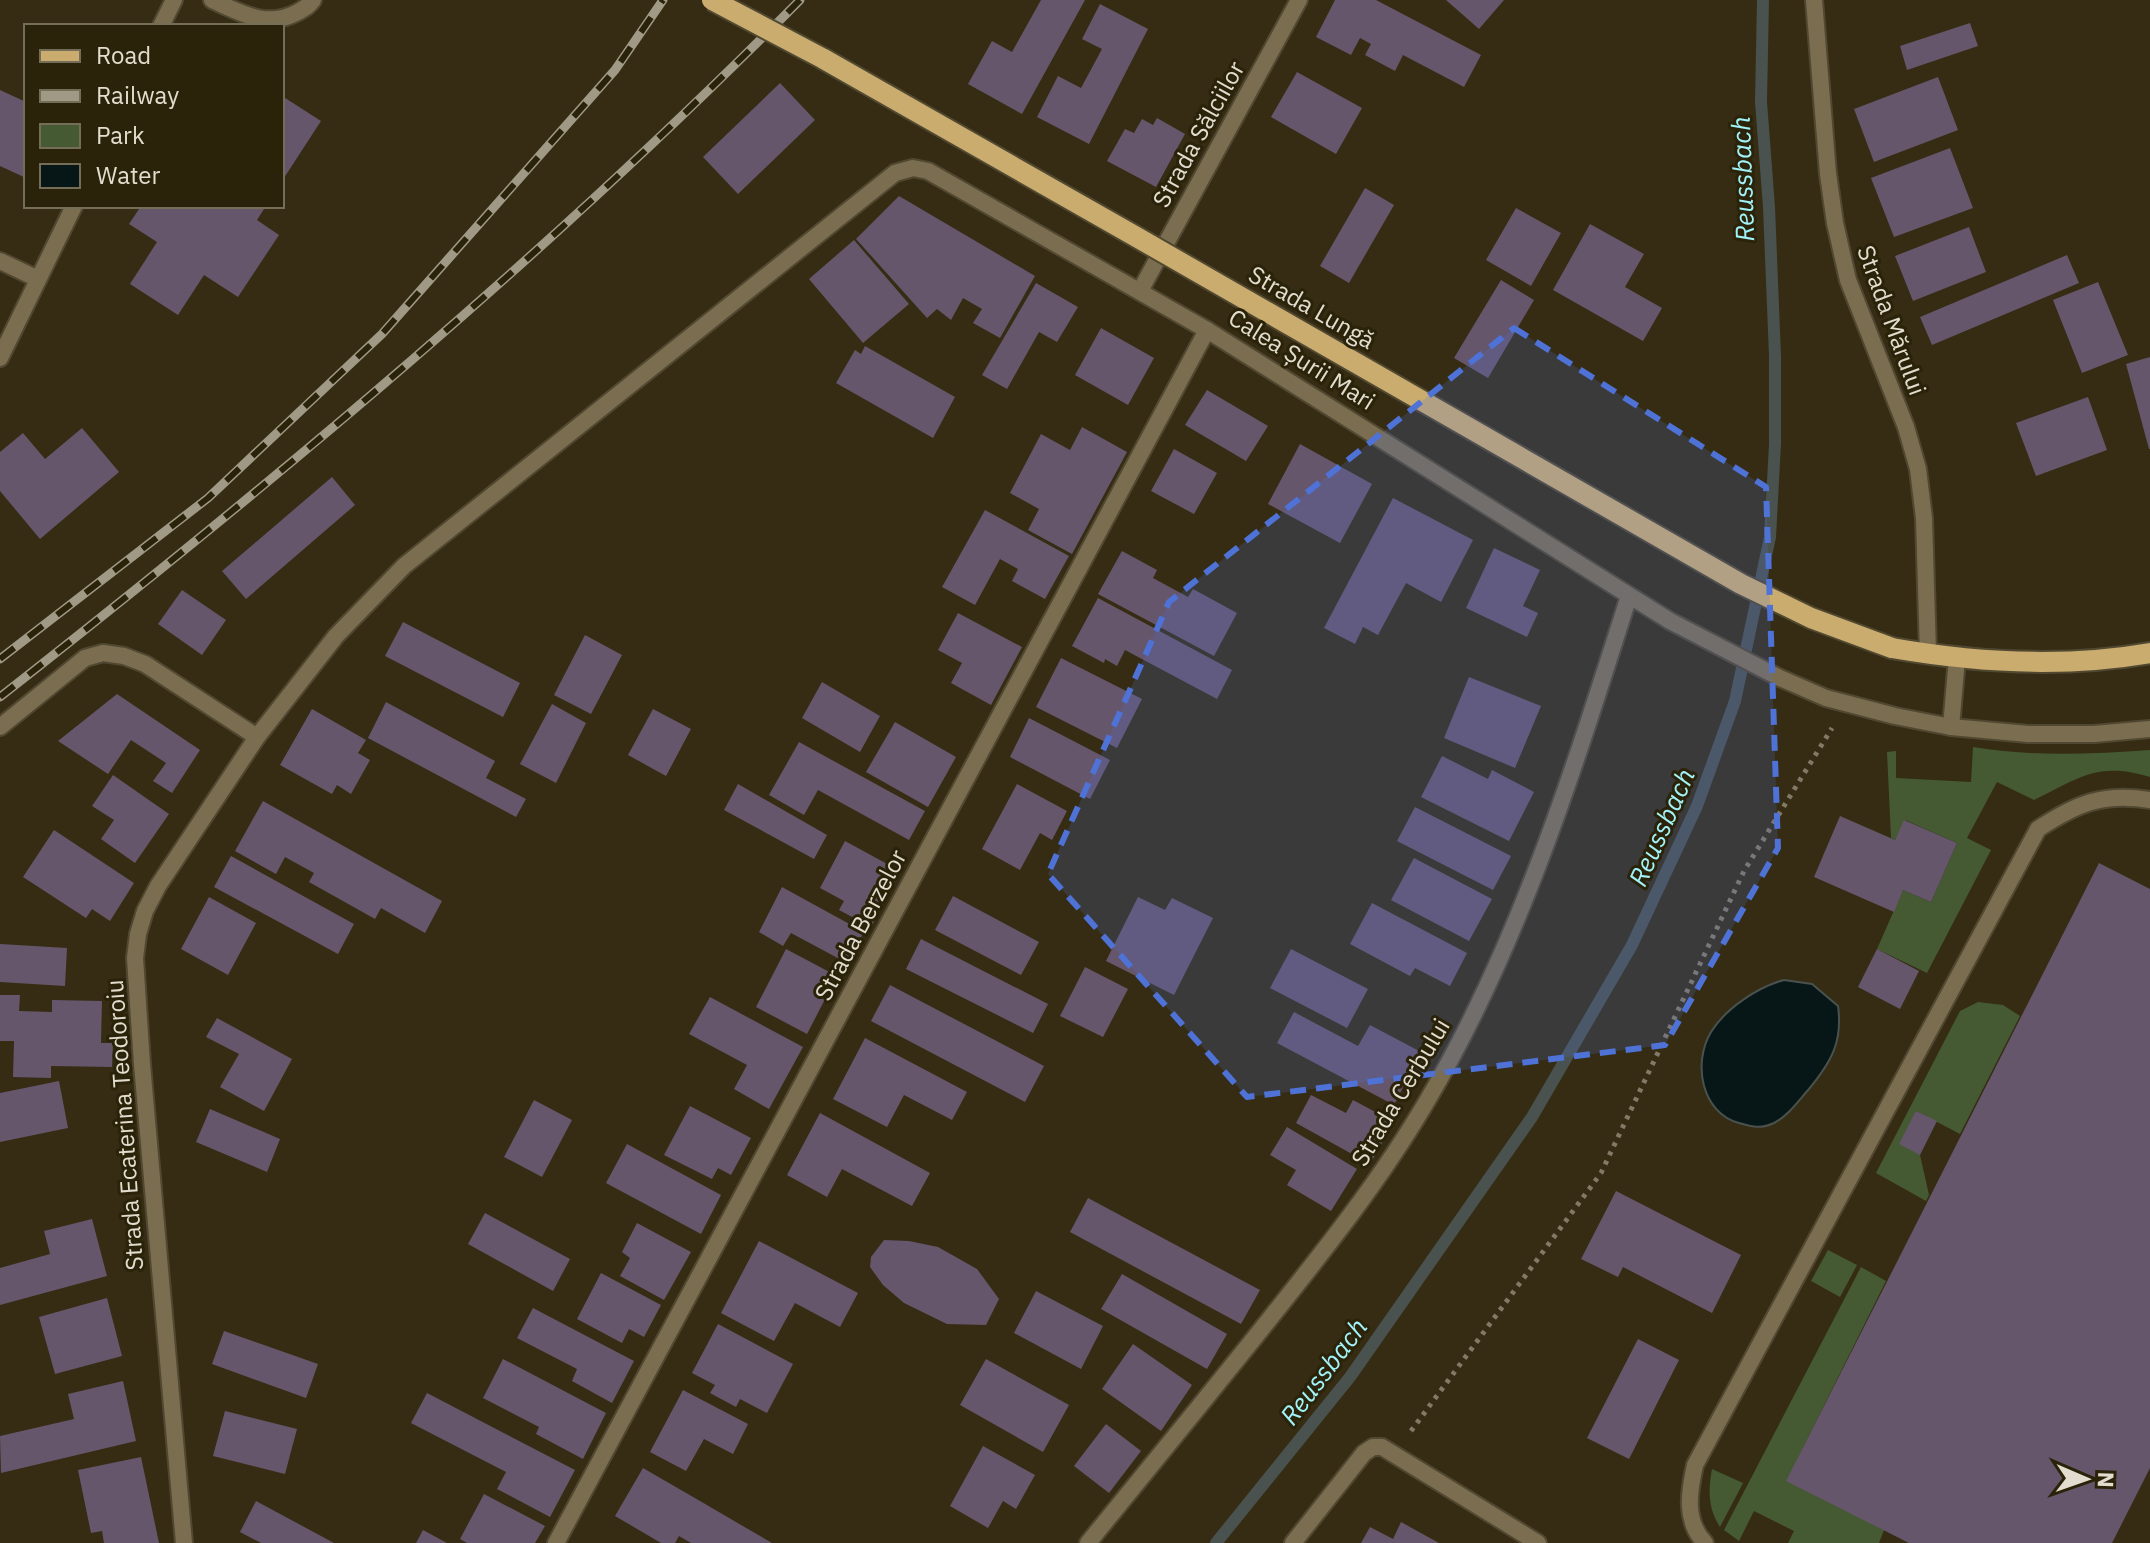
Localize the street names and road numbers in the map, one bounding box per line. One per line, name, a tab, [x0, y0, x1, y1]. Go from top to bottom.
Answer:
street label: Strada Sălciilor	[1145, 55, 1251, 213]
street label: Strada Mărului	[1850, 241, 1934, 399]
street label: Strada Lungă	[1243, 258, 1381, 356]
street label: Calea Șurii Mari	[1223, 301, 1381, 417]
street label: Strada Berzelor	[807, 844, 913, 1006]
street label: Strada Ecaterina Teodoroiu	[98, 979, 150, 1271]
street label: Strada Cerbului	[1343, 1012, 1457, 1172]

